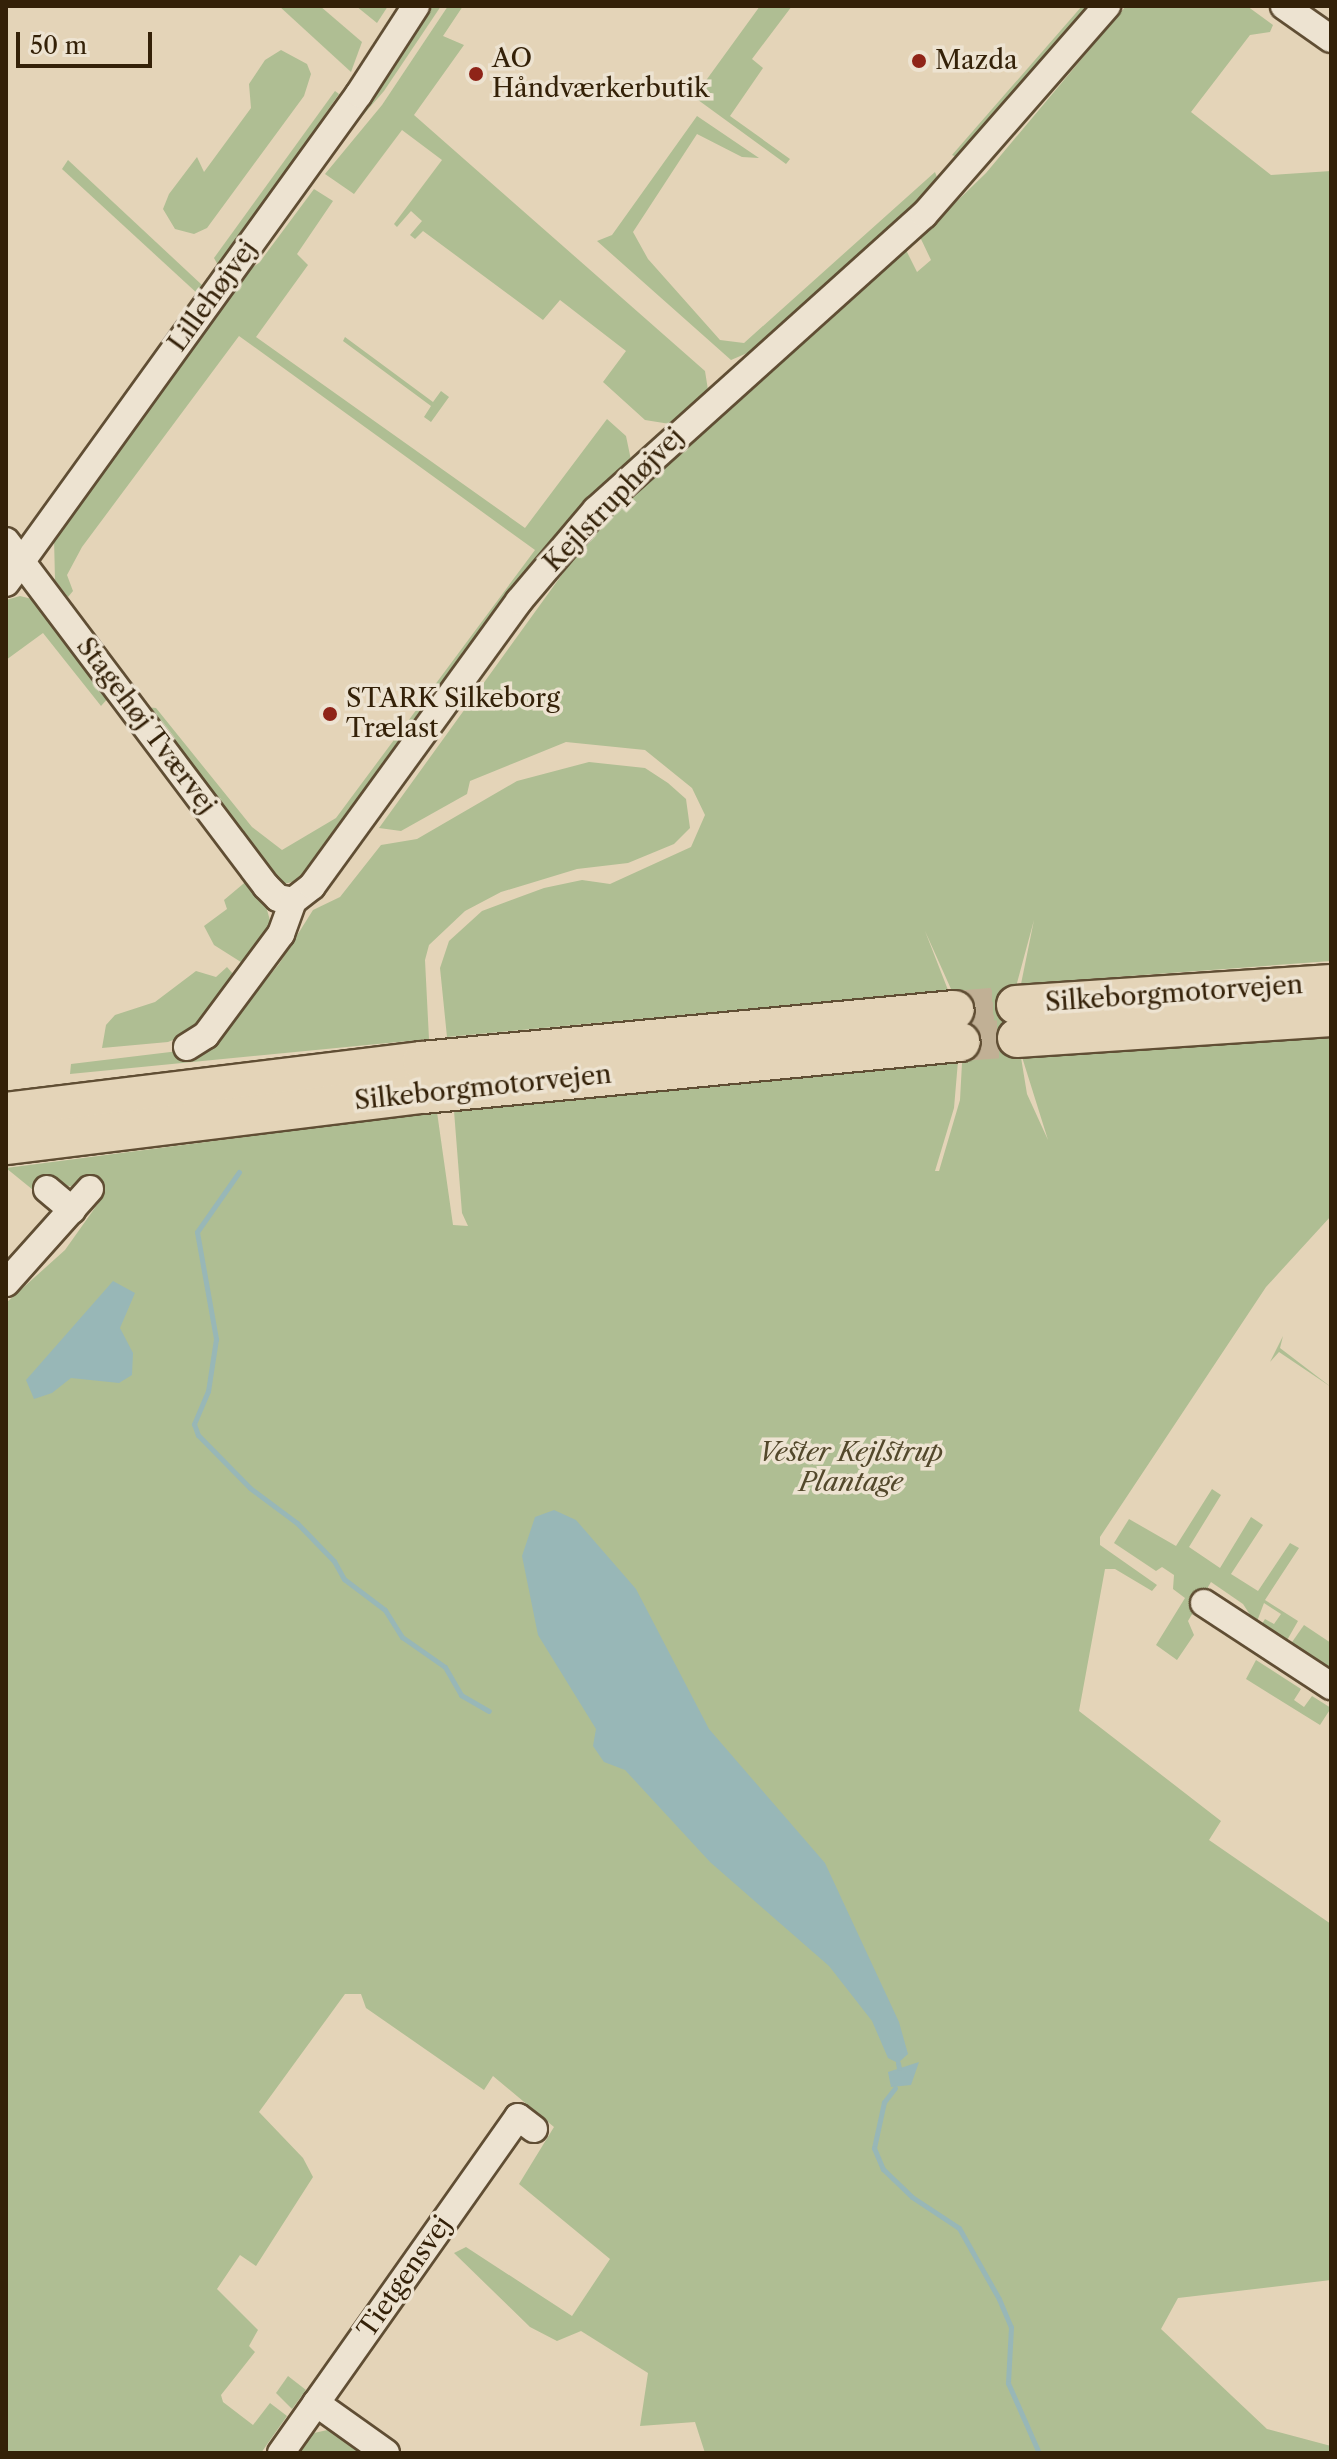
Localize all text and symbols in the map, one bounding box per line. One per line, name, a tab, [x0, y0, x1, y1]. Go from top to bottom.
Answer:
scale bar	[20, 16, 156, 66]
text: 50 m	[30, 31, 87, 60]
place label: AO Håndværkerbutik	[492, 43, 709, 104]
place label: Mazda	[935, 45, 1018, 77]
marker: Mazda	[910, 52, 928, 70]
marker: AO Håndværkerbutik	[467, 65, 485, 83]
street label: Lillehøjvej	[162, 234, 264, 358]
street label: Kejlstruphøjvej	[538, 422, 690, 578]
street label: Stagehøj Tværvej	[69, 631, 223, 821]
place label: STARK Silkeborg Trælast	[346, 683, 561, 744]
marker: STARK Silkeborg Trælast	[321, 705, 339, 723]
street label: Silkeborgmotorvejen	[1044, 969, 1304, 1019]
street label: Silkeborgmotorvejen	[353, 1059, 613, 1117]
park label: Vester Kejlstrup Plantage	[759, 1437, 943, 1498]
street label: Tietgensvej	[352, 2210, 458, 2344]

